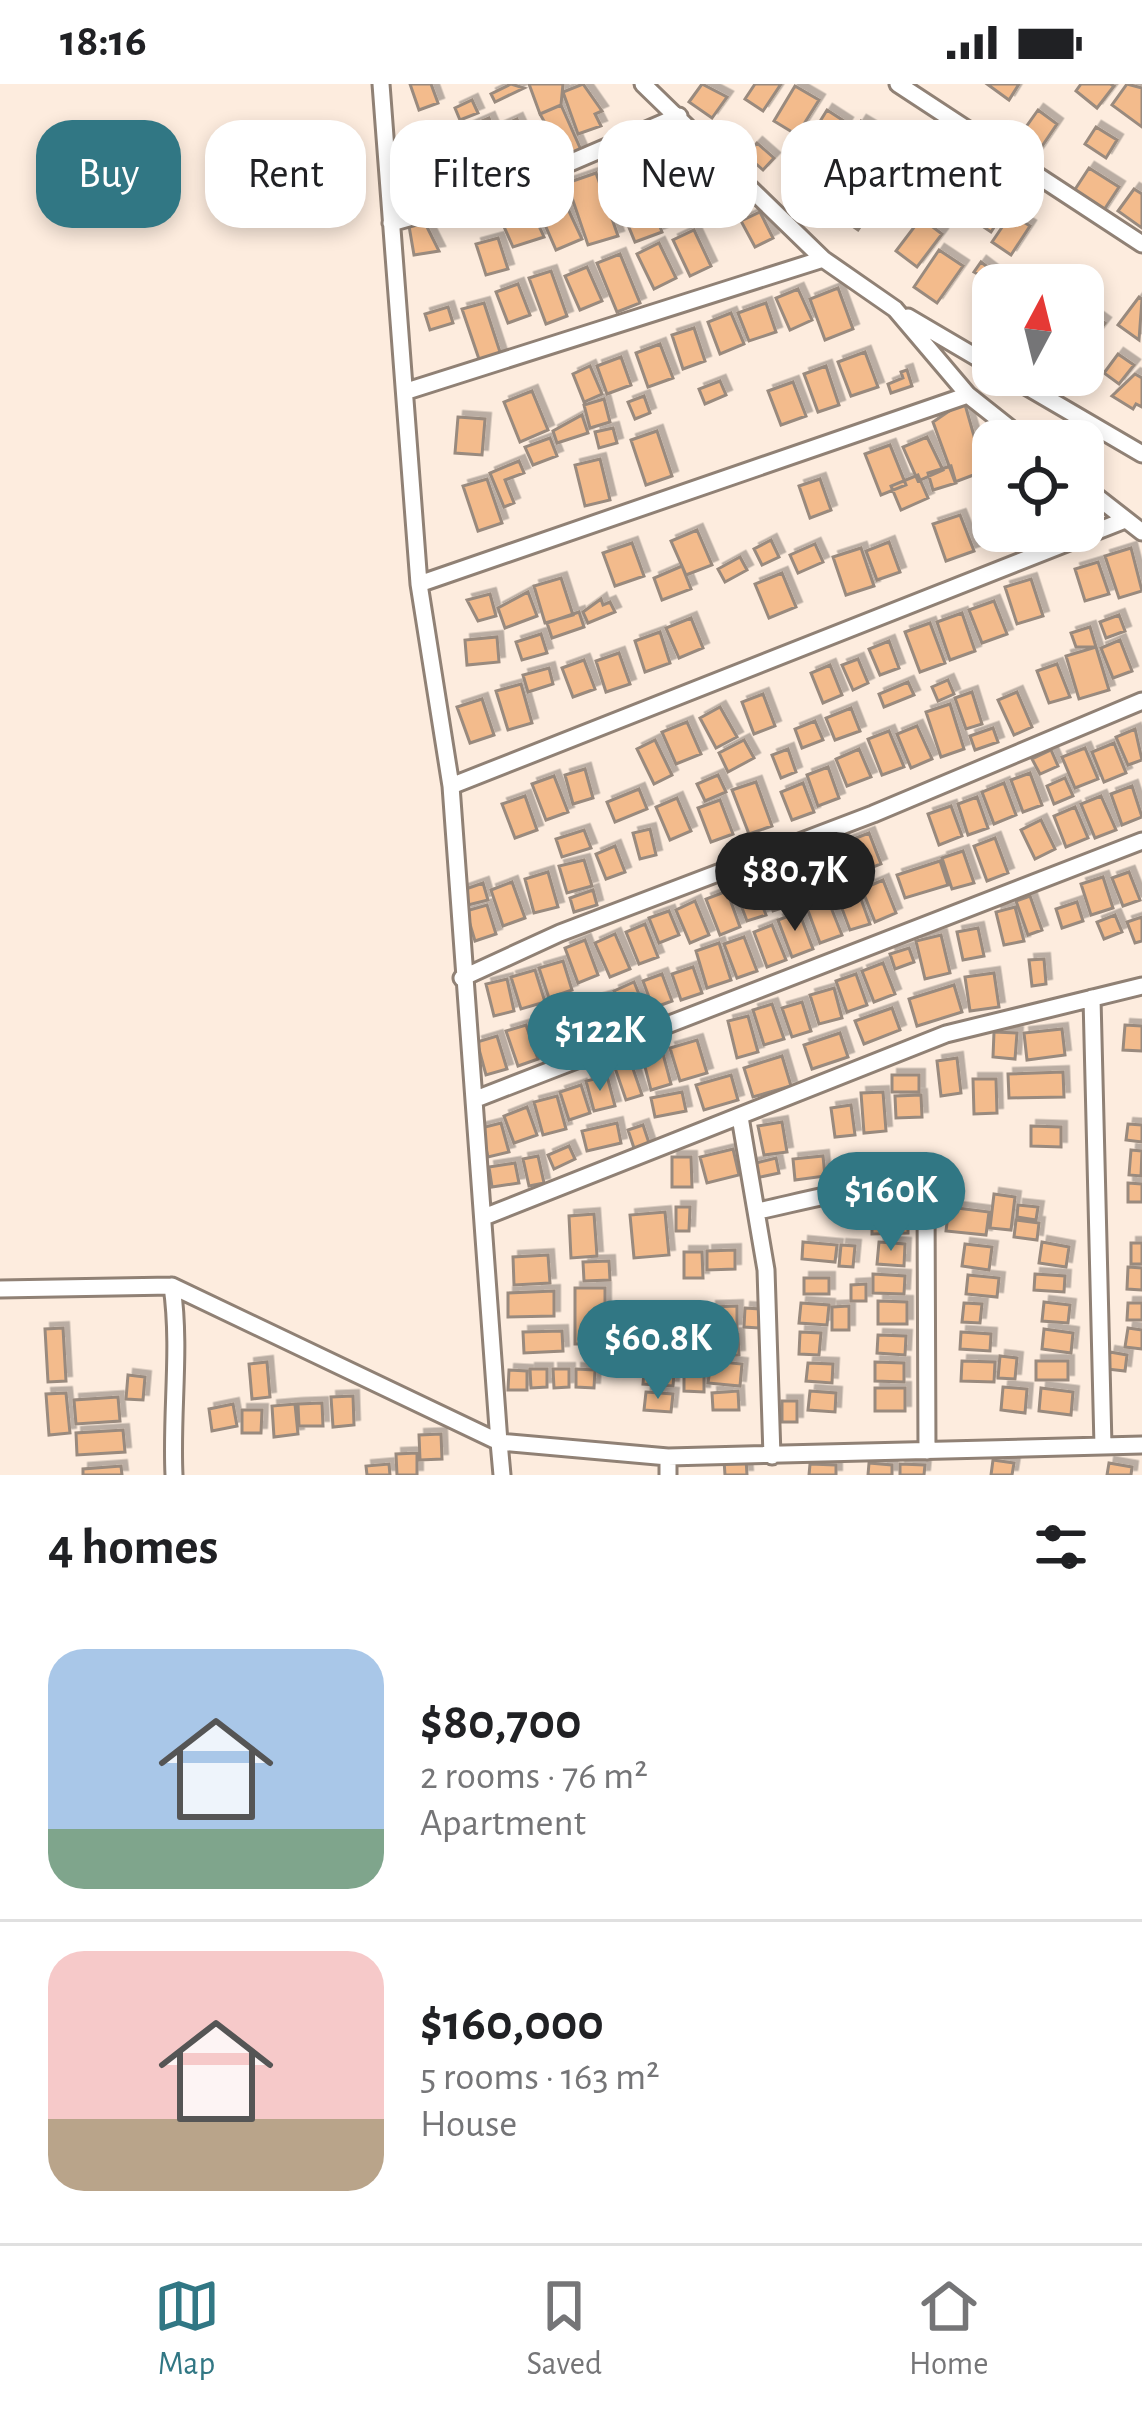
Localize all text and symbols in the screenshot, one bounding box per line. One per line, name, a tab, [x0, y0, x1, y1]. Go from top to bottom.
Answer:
text: 18:16	[60, 19, 147, 64]
chip: Buy	[36, 120, 181, 228]
chip: Rent	[205, 120, 366, 228]
chip: Filters	[390, 120, 574, 228]
chip: New	[598, 120, 757, 228]
chip: Apartment	[781, 120, 1044, 228]
north arrow	[972, 264, 1104, 396]
map controls	[972, 264, 1104, 552]
button: locate	[972, 420, 1104, 552]
pin: $80.7K	[697, 832, 893, 934]
text: $80.7K	[742, 851, 848, 890]
pin: $122K	[516, 992, 684, 1094]
text: $122K	[554, 1011, 646, 1050]
pin: $160K	[807, 1152, 975, 1254]
text: $160K	[844, 1171, 938, 1210]
pin: $60.8K	[560, 1300, 756, 1402]
text: $60.8K	[604, 1319, 712, 1358]
icon: filters	[1028, 1514, 1094, 1580]
text: 4 homes	[48, 1522, 218, 1573]
icon: home	[144, 1697, 288, 1841]
text: $80,700	[420, 1697, 582, 1748]
text: 2 rooms · 76 m²	[420, 1757, 648, 1796]
text: Apartment	[420, 1804, 586, 1843]
text: $160,000	[420, 1998, 604, 2049]
icon: home	[144, 1999, 288, 2143]
text: 5 rooms · 163 m²	[420, 2058, 660, 2097]
text: House	[420, 2105, 517, 2144]
tab: Map	[154, 2273, 220, 2385]
tab: Saved	[527, 2273, 602, 2385]
tab: Home	[909, 2273, 988, 2385]

